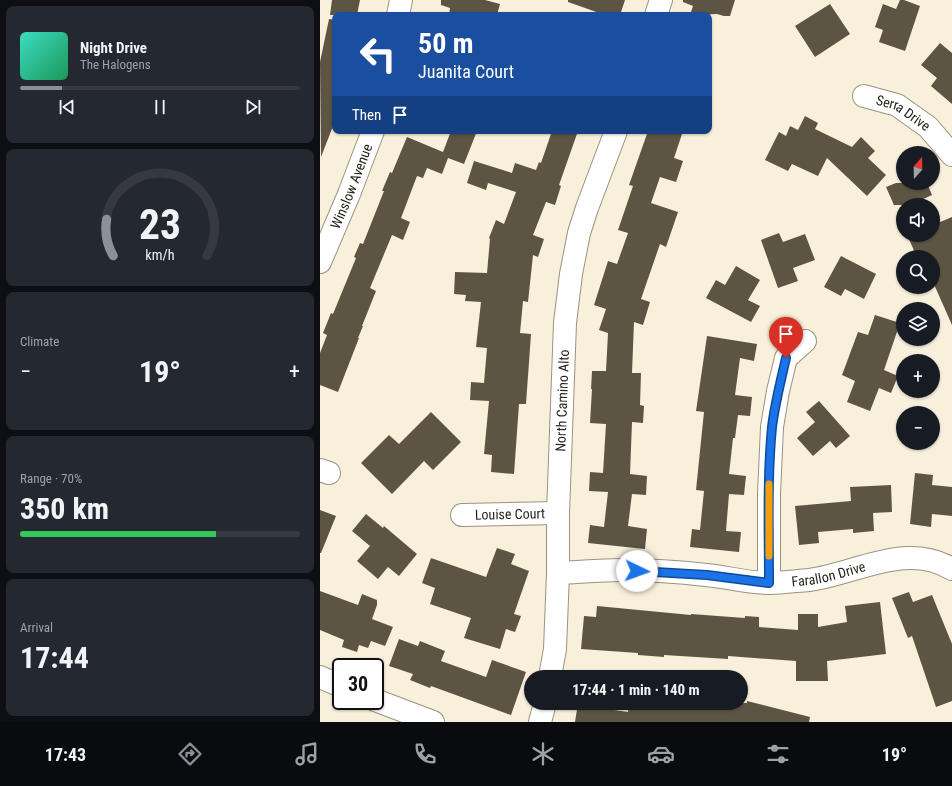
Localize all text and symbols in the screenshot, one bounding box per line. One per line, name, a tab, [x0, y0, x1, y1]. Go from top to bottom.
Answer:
text: 50 m	[418, 27, 474, 60]
icon: left	[352, 28, 404, 80]
text: Night Drive	[80, 39, 147, 57]
text: The Halogens	[80, 57, 151, 72]
text: Juanita Court	[418, 61, 514, 82]
street label: Serra Drive	[874, 92, 934, 134]
icon: previous	[56, 96, 78, 118]
icon: pause	[149, 96, 171, 118]
icon: next	[242, 96, 264, 118]
icon: arrive	[389, 104, 411, 126]
text: Then	[352, 106, 381, 124]
street label: Winslow Avenue	[327, 141, 376, 231]
north arrow	[896, 146, 940, 190]
map controls	[896, 146, 940, 450]
button: sound	[896, 198, 940, 242]
text: 23	[139, 200, 181, 249]
text: km/h	[145, 246, 175, 262]
button: search	[896, 250, 940, 294]
button: layers	[896, 302, 940, 346]
pin	[769, 317, 803, 358]
icon: arrive	[775, 323, 797, 345]
text: Climate	[20, 334, 59, 349]
street label: North Camino Alto	[552, 349, 572, 452]
text: 19°	[139, 354, 181, 389]
button: +	[896, 354, 940, 398]
text: −	[20, 359, 31, 384]
text: +	[289, 359, 300, 384]
button: −	[896, 406, 940, 450]
text: Range · 70%	[20, 471, 82, 486]
text: 350 km	[20, 491, 109, 526]
street label: Louise Court	[475, 505, 545, 523]
position arrow	[616, 550, 658, 592]
street label: Farallon Drive	[791, 558, 868, 590]
text: Arrival	[20, 620, 53, 635]
text: 17:44	[20, 640, 89, 675]
speed limit sign: 30	[332, 658, 384, 710]
text: 17:44 · 1 min · 140 m	[572, 681, 700, 699]
icon: directions	[176, 740, 204, 768]
icon: music	[293, 740, 321, 768]
icon: phone	[411, 740, 439, 768]
icon: climate	[529, 740, 557, 768]
icon: car	[647, 740, 675, 768]
icon: filters	[764, 740, 792, 768]
text: 17:43	[45, 744, 86, 765]
text: 19°	[882, 744, 907, 765]

